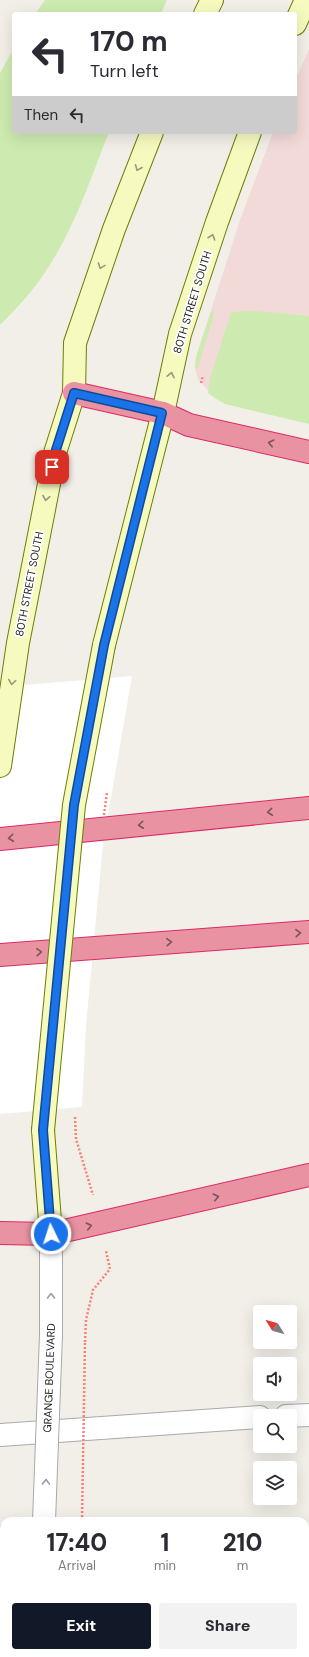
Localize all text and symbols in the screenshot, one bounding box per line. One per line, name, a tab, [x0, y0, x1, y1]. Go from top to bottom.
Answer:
text: 170 m	[90, 23, 168, 60]
icon: left	[24, 28, 76, 80]
text: Turn left	[90, 59, 159, 83]
icon: left	[66, 104, 88, 126]
text: Then	[24, 105, 58, 125]
one-way arrow	[134, 165, 142, 172]
one-way arrow	[207, 234, 216, 241]
street label: 80TH STREET SOUTH	[170, 249, 214, 355]
one-way arrow	[97, 262, 106, 269]
one-way arrow	[166, 372, 174, 378]
one-way arrow	[268, 440, 274, 448]
pin	[35, 450, 69, 484]
icon: arrive	[41, 456, 63, 478]
one-way arrow	[42, 495, 51, 501]
street label: 80TH STREET SOUTH	[12, 530, 46, 638]
one-way arrow	[8, 679, 17, 685]
one-way arrow	[267, 807, 273, 816]
one-way arrow	[138, 820, 144, 829]
one-way arrow	[8, 833, 15, 842]
one-way arrow	[295, 928, 301, 937]
one-way arrow	[166, 938, 172, 947]
one-way arrow	[36, 948, 42, 957]
one-way arrow	[212, 1193, 219, 1201]
position arrow	[30, 1213, 72, 1255]
one-way arrow	[86, 1222, 92, 1230]
one-way arrow	[47, 1293, 55, 1299]
north arrow	[253, 1305, 297, 1349]
map controls	[253, 1305, 297, 1505]
street label: GRANGE BOULEVARD	[40, 1323, 58, 1433]
button: sound	[253, 1357, 297, 1401]
button: search	[253, 1409, 297, 1453]
button: layers	[253, 1461, 297, 1505]
one-way arrow	[41, 1479, 50, 1485]
text: 17:40	[47, 1527, 107, 1558]
text: 1	[161, 1527, 169, 1558]
text: 210	[223, 1527, 262, 1558]
text: Arrival	[58, 1557, 96, 1574]
text: min	[154, 1557, 176, 1574]
text: m	[237, 1557, 248, 1574]
button: Exit	[12, 1603, 151, 1649]
button: Share	[159, 1603, 297, 1649]

